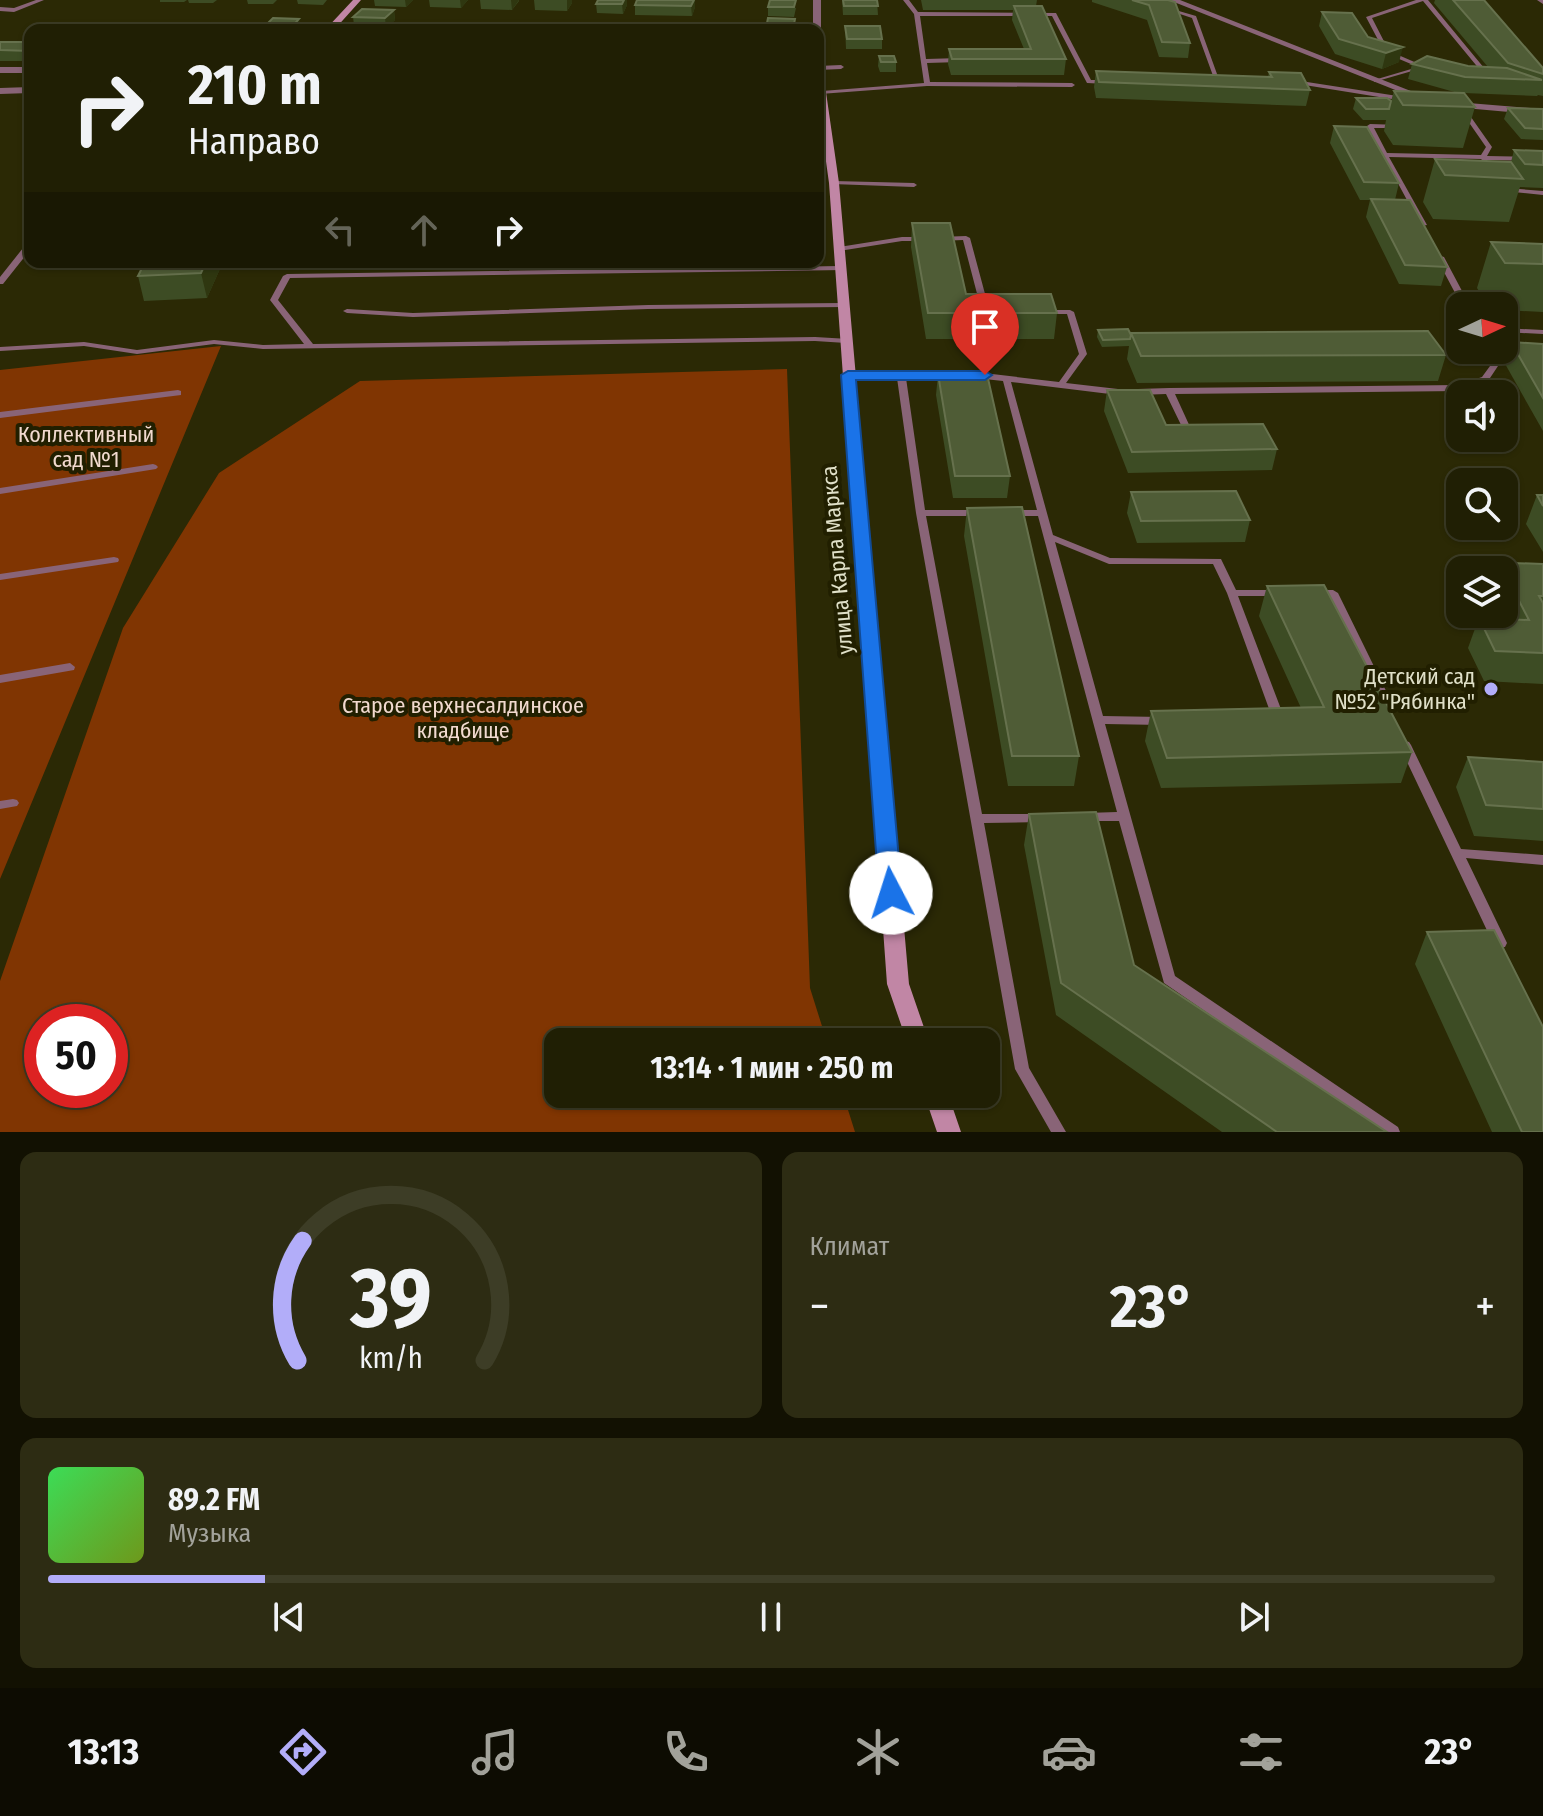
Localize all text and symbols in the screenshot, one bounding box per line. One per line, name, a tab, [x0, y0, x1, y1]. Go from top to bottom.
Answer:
text: 210 m	[188, 52, 322, 119]
icon: right	[56, 56, 160, 160]
text: Направо	[188, 120, 320, 164]
icon: left	[318, 208, 362, 252]
icon: ahead	[402, 208, 446, 252]
icon: right	[486, 208, 530, 252]
north arrow	[1446, 292, 1518, 364]
map controls	[1446, 292, 1518, 628]
pin	[951, 293, 1019, 375]
icon: arrive	[963, 305, 1007, 349]
button: sound	[1446, 380, 1518, 452]
park label: Коллективный сад №1	[18, 421, 154, 473]
street label: улица Карла Маркса	[815, 464, 859, 656]
button: search	[1446, 468, 1518, 540]
button: layers	[1446, 556, 1518, 628]
place label: Детский сад №52 "Рябинка"	[1334, 663, 1475, 715]
marker: Детский сад №52 "Рябинка"	[1482, 680, 1500, 698]
park label: Старое верхнесалдинское кладбище	[342, 692, 584, 744]
position arrow	[849, 851, 933, 935]
speed limit sign: 50	[24, 1004, 128, 1108]
text: 13:14 · 1 мин · 250 m	[651, 1050, 894, 1086]
text: Климат	[810, 1231, 889, 1262]
text: 39	[349, 1249, 432, 1349]
text: 23°	[1110, 1271, 1194, 1343]
text: −	[810, 1280, 829, 1333]
text: +	[1475, 1280, 1495, 1333]
text: km/h	[359, 1341, 423, 1376]
text: 89.2 FM	[168, 1482, 260, 1518]
text: Музыка	[168, 1518, 251, 1549]
icon: previous	[267, 1595, 311, 1639]
icon: pause	[749, 1595, 793, 1639]
icon: next	[1232, 1595, 1276, 1639]
icon: directions	[275, 1724, 331, 1780]
icon: music	[467, 1724, 523, 1780]
icon: phone	[658, 1724, 714, 1780]
icon: climate	[850, 1724, 906, 1780]
icon: car	[1041, 1724, 1097, 1780]
icon: filters	[1233, 1724, 1289, 1780]
text: 13:13	[68, 1730, 139, 1774]
text: 23°	[1425, 1730, 1475, 1774]

